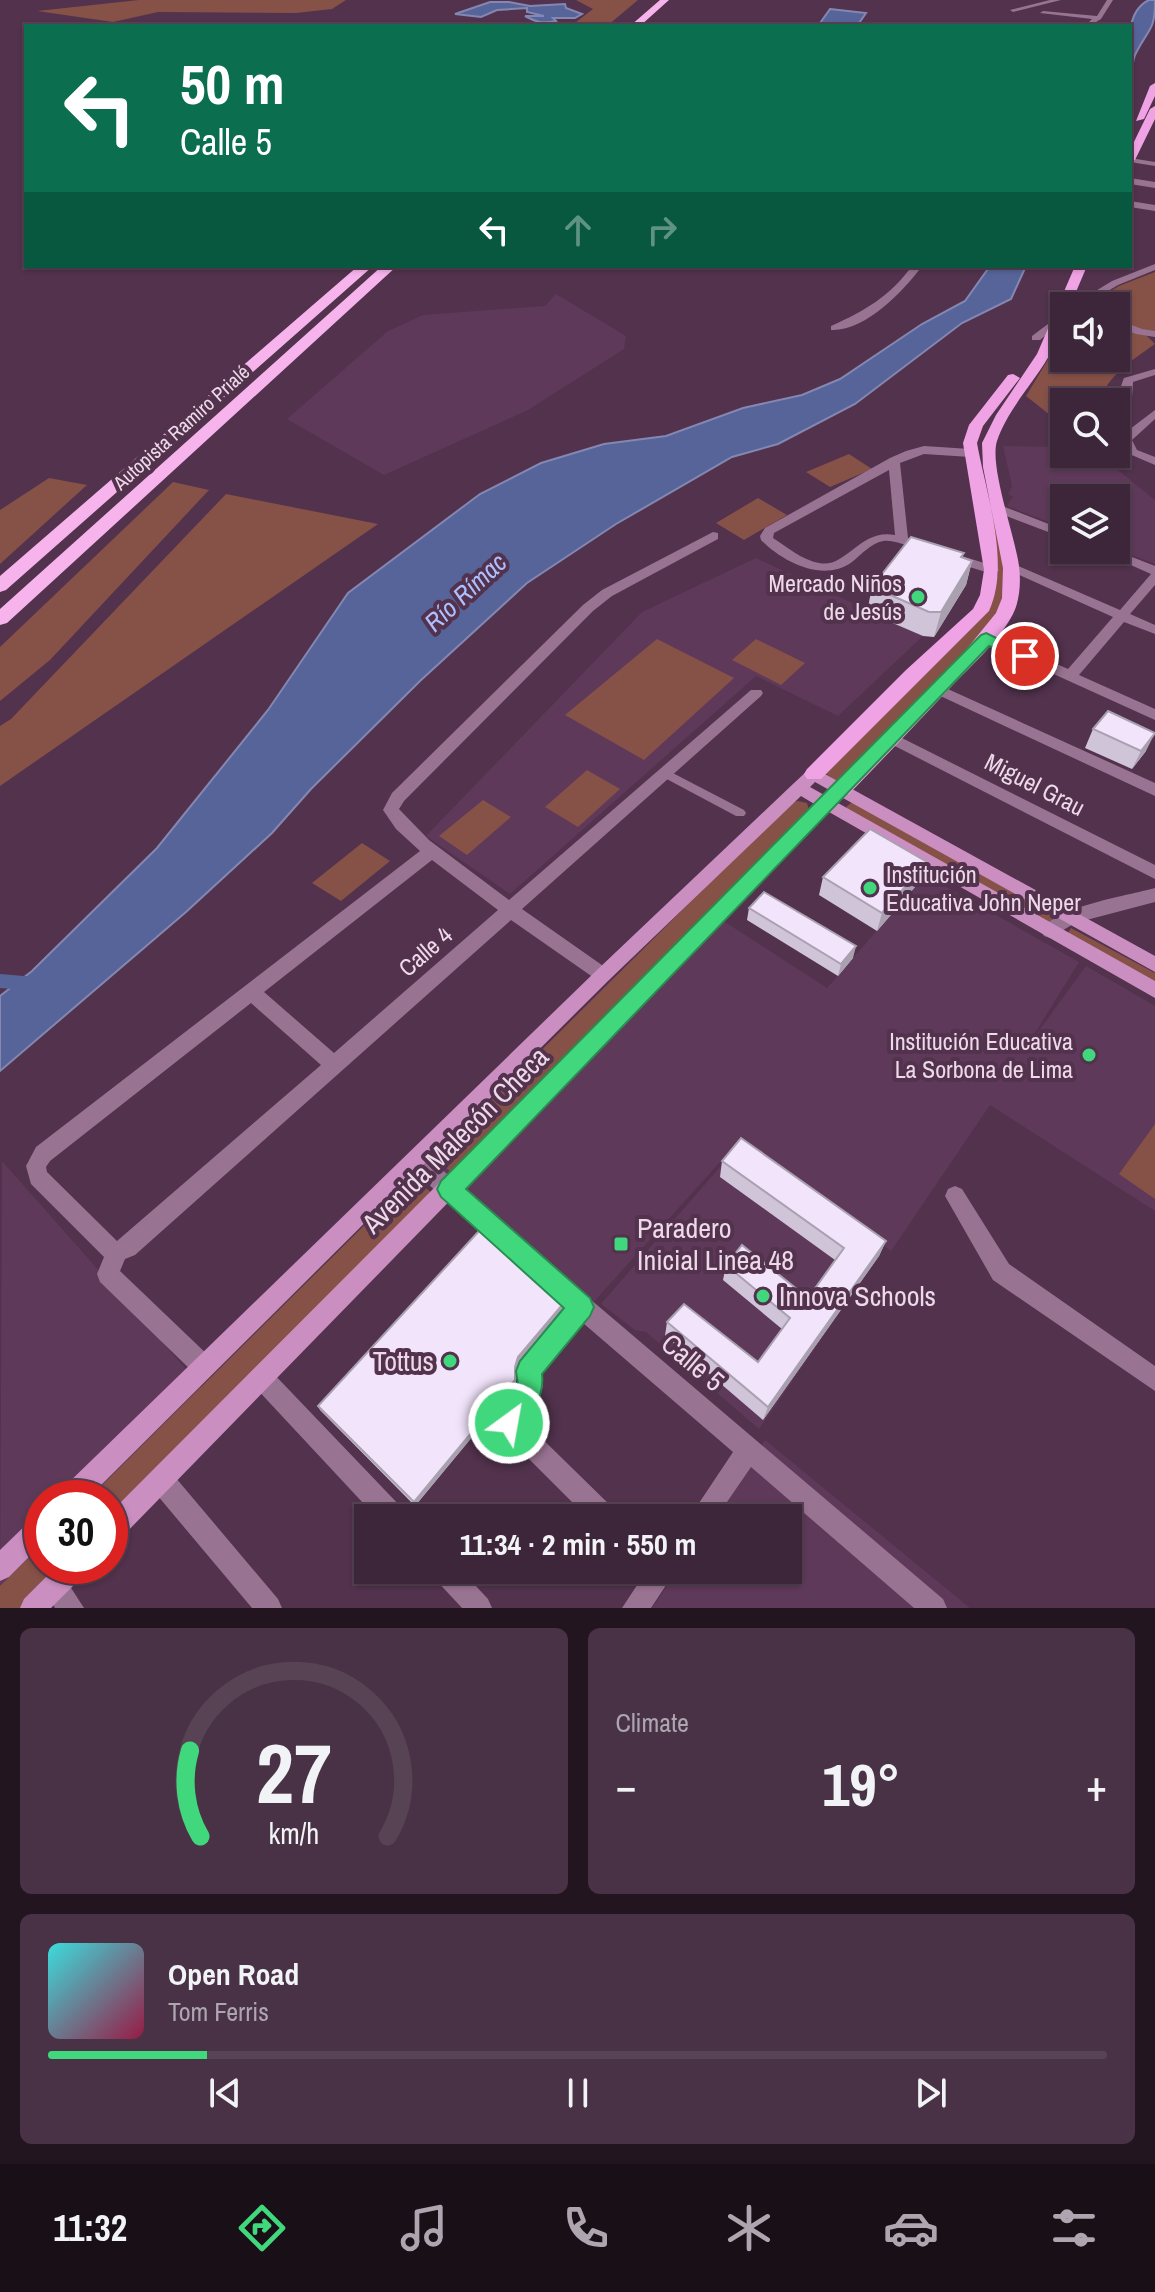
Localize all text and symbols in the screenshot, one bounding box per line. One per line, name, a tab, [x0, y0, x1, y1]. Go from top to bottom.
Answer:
text: 50 m	[180, 46, 285, 121]
icon: left	[48, 56, 152, 160]
text: Calle 5	[180, 118, 272, 166]
icon: left	[472, 208, 516, 252]
icon: ahead	[556, 208, 600, 252]
icon: right	[640, 208, 684, 252]
map controls	[1050, 292, 1130, 564]
button: sound	[1050, 292, 1130, 372]
street label: Autopista Ramiro Prialé	[106, 358, 255, 496]
button: search	[1050, 388, 1130, 468]
button: layers	[1050, 484, 1130, 564]
water label: Río Rímac	[416, 545, 514, 639]
place label: Mercado Niños de Jesús	[769, 567, 902, 627]
marker: Mercado Niños de Jesús	[909, 588, 927, 606]
pin	[991, 622, 1059, 690]
icon: arrive	[1003, 634, 1047, 678]
street label: Miguel Grau	[979, 745, 1091, 823]
place label: Institución Educativa John Neper	[886, 858, 1081, 918]
marker: Institución Educativa John Neper	[861, 879, 879, 897]
street label: Calle 4	[391, 919, 459, 983]
place label: Institución Educativa La Sorbona de Lima	[889, 1025, 1073, 1085]
street label: Avenida Malecón Checa	[353, 1038, 557, 1242]
marker: Institución Educativa La Sorbona de Lima	[1080, 1046, 1098, 1064]
place label: Paradero Inicial Linea 48	[637, 1209, 794, 1279]
marker: Paradero Inicial Linea 48	[612, 1235, 630, 1253]
place label: Innova Schools	[779, 1277, 936, 1315]
marker: Innova Schools	[754, 1287, 772, 1305]
street label: Calle 5	[653, 1324, 733, 1400]
place label: Tottus	[373, 1342, 434, 1380]
marker: Tottus	[441, 1352, 459, 1370]
position arrow	[467, 1381, 551, 1465]
speed limit sign: 30	[24, 1480, 128, 1584]
text: 11:34 · 2 min · 550 m	[460, 1524, 696, 1564]
text: Climate	[616, 1705, 689, 1740]
text: 27	[256, 1717, 332, 1829]
text: 19°	[822, 1744, 901, 1825]
text: −	[616, 1755, 637, 1815]
text: +	[1086, 1755, 1107, 1815]
text: km/h	[268, 1814, 319, 1853]
text: Open Road	[168, 1954, 299, 1994]
text: Tom Ferris	[168, 1994, 269, 2029]
icon: previous	[203, 2071, 247, 2115]
icon: pause	[556, 2071, 600, 2115]
icon: next	[909, 2071, 953, 2115]
icon: directions	[234, 2200, 290, 2256]
icon: music	[396, 2200, 452, 2256]
icon: phone	[558, 2200, 614, 2256]
icon: climate	[721, 2200, 777, 2256]
icon: car	[883, 2200, 939, 2256]
icon: filters	[1046, 2200, 1102, 2256]
text: 11:32	[53, 2204, 127, 2252]

